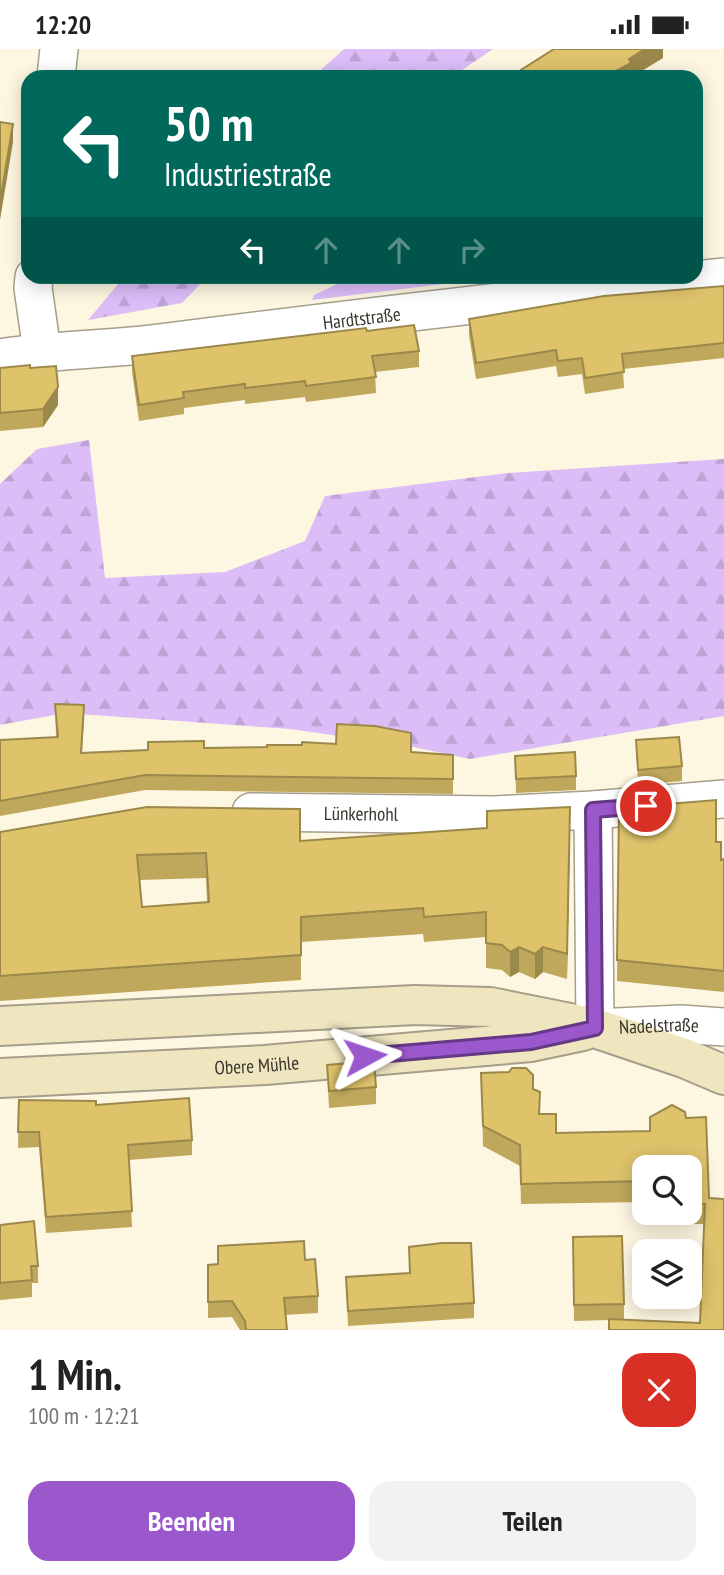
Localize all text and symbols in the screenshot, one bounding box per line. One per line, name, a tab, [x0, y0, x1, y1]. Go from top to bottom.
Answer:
text: 12:20	[35, 8, 91, 41]
text: 50 m	[164, 91, 253, 155]
icon: left	[49, 98, 140, 189]
text: Industriestraße	[164, 153, 332, 195]
icon: left	[234, 231, 272, 269]
icon: ahead	[307, 231, 345, 269]
icon: ahead	[380, 231, 418, 269]
icon: right	[453, 231, 491, 269]
street label: Hardtstraße	[321, 301, 402, 334]
pin	[616, 776, 676, 836]
icon: arrive	[627, 787, 665, 825]
street label: Lünkerhohl	[324, 801, 399, 826]
street label: Nadelstraße	[618, 1012, 700, 1039]
position arrow	[328, 1019, 402, 1093]
street label: Obere Mühle	[214, 1050, 300, 1079]
map controls	[632, 1155, 702, 1309]
button: search	[632, 1155, 702, 1225]
button: layers	[632, 1239, 702, 1309]
text: 1 Min.	[28, 1347, 122, 1402]
button: close	[622, 1353, 696, 1427]
text: 100 m · 12:21	[28, 1401, 140, 1430]
button: Beenden	[28, 1481, 355, 1561]
button: Teilen	[369, 1481, 696, 1561]

